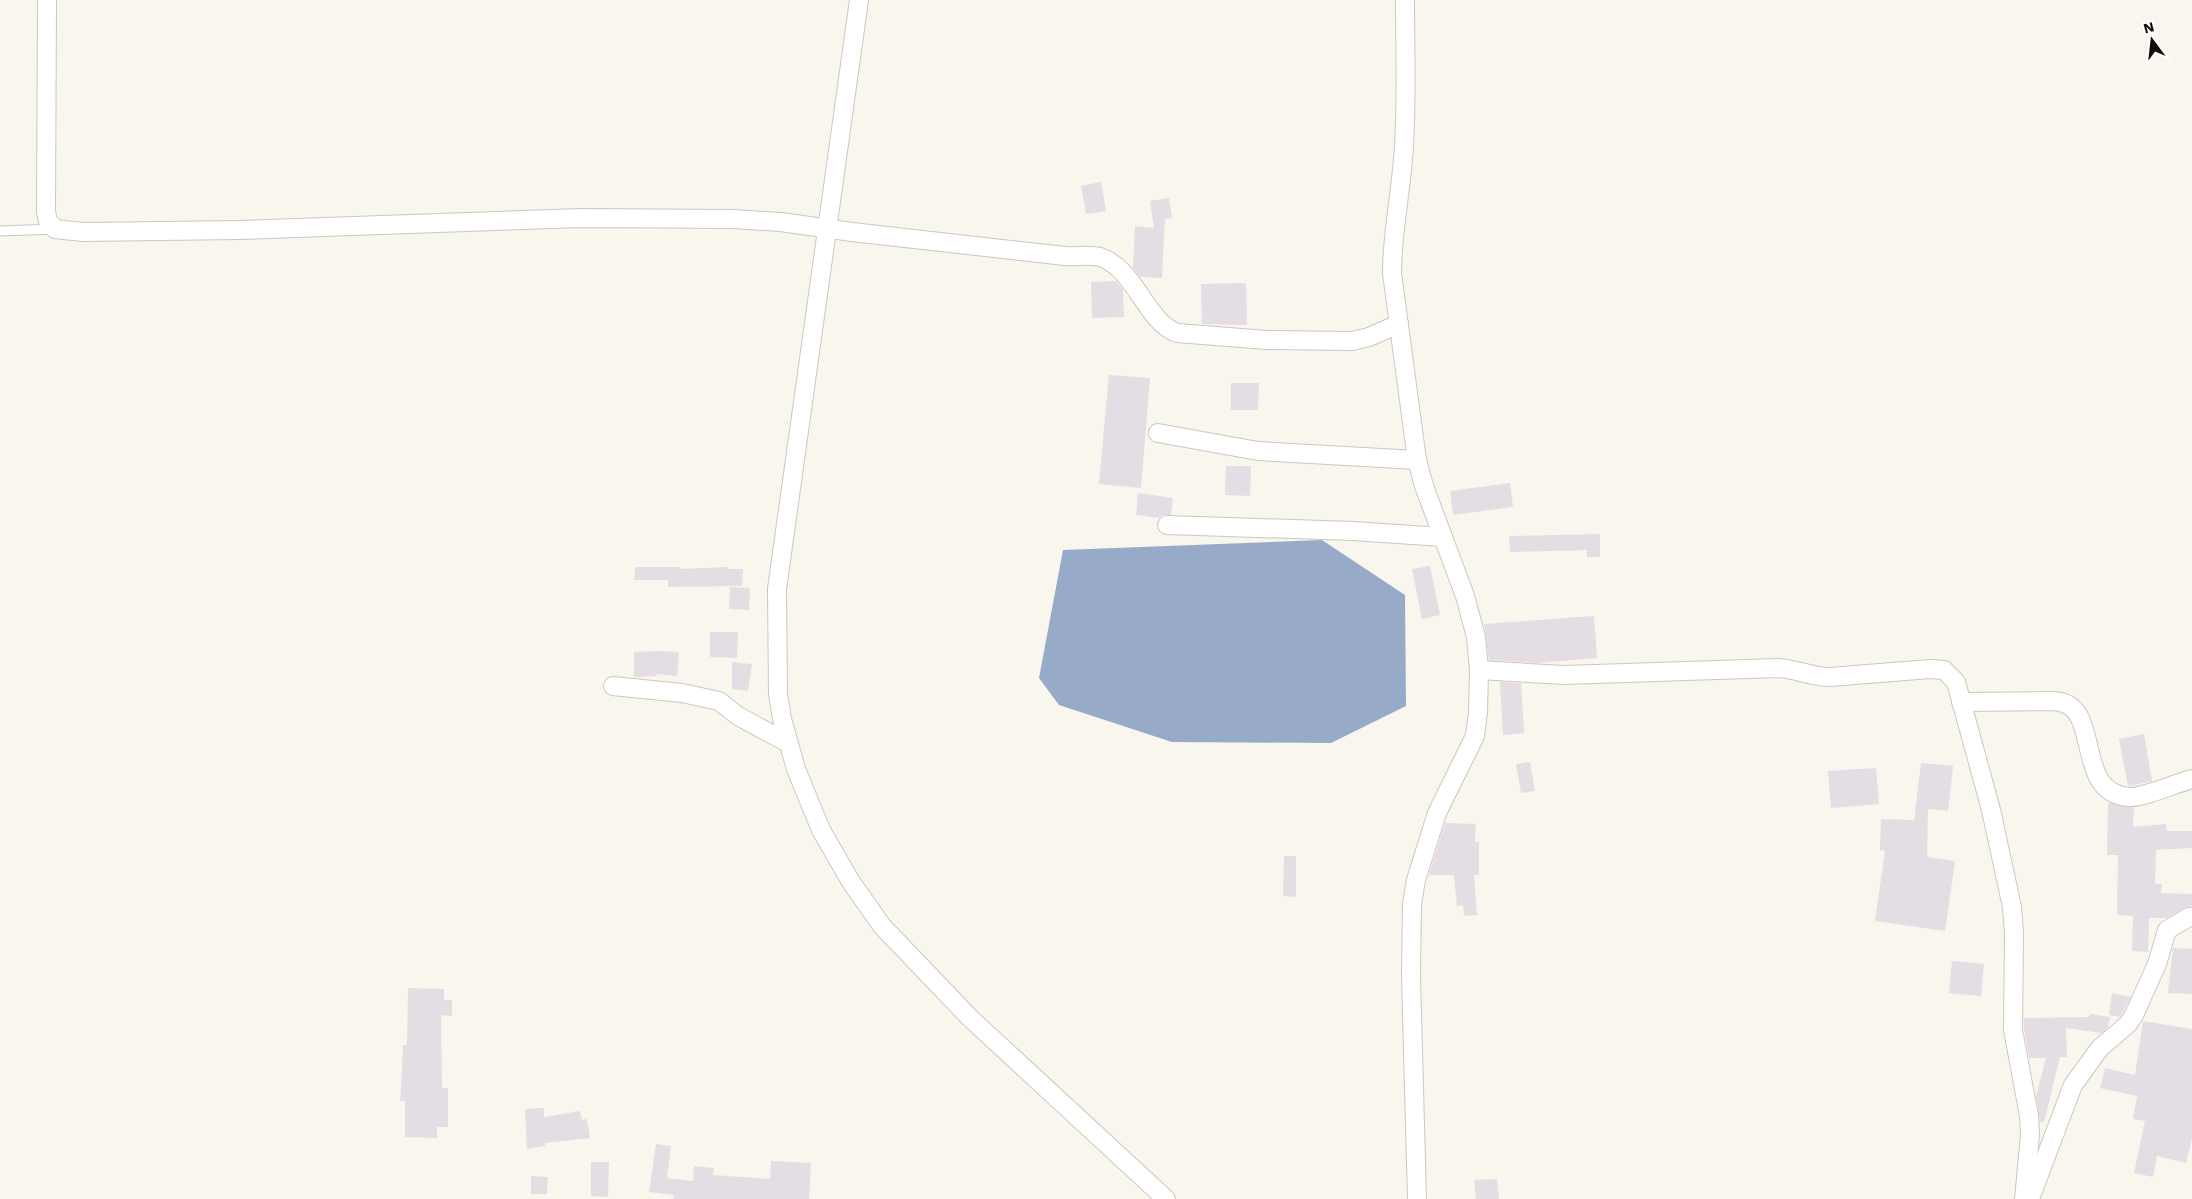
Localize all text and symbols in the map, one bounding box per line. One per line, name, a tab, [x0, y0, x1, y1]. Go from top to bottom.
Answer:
north arrow	[2127, 15, 2177, 65]
text: N	[2142, 18, 2156, 37]

